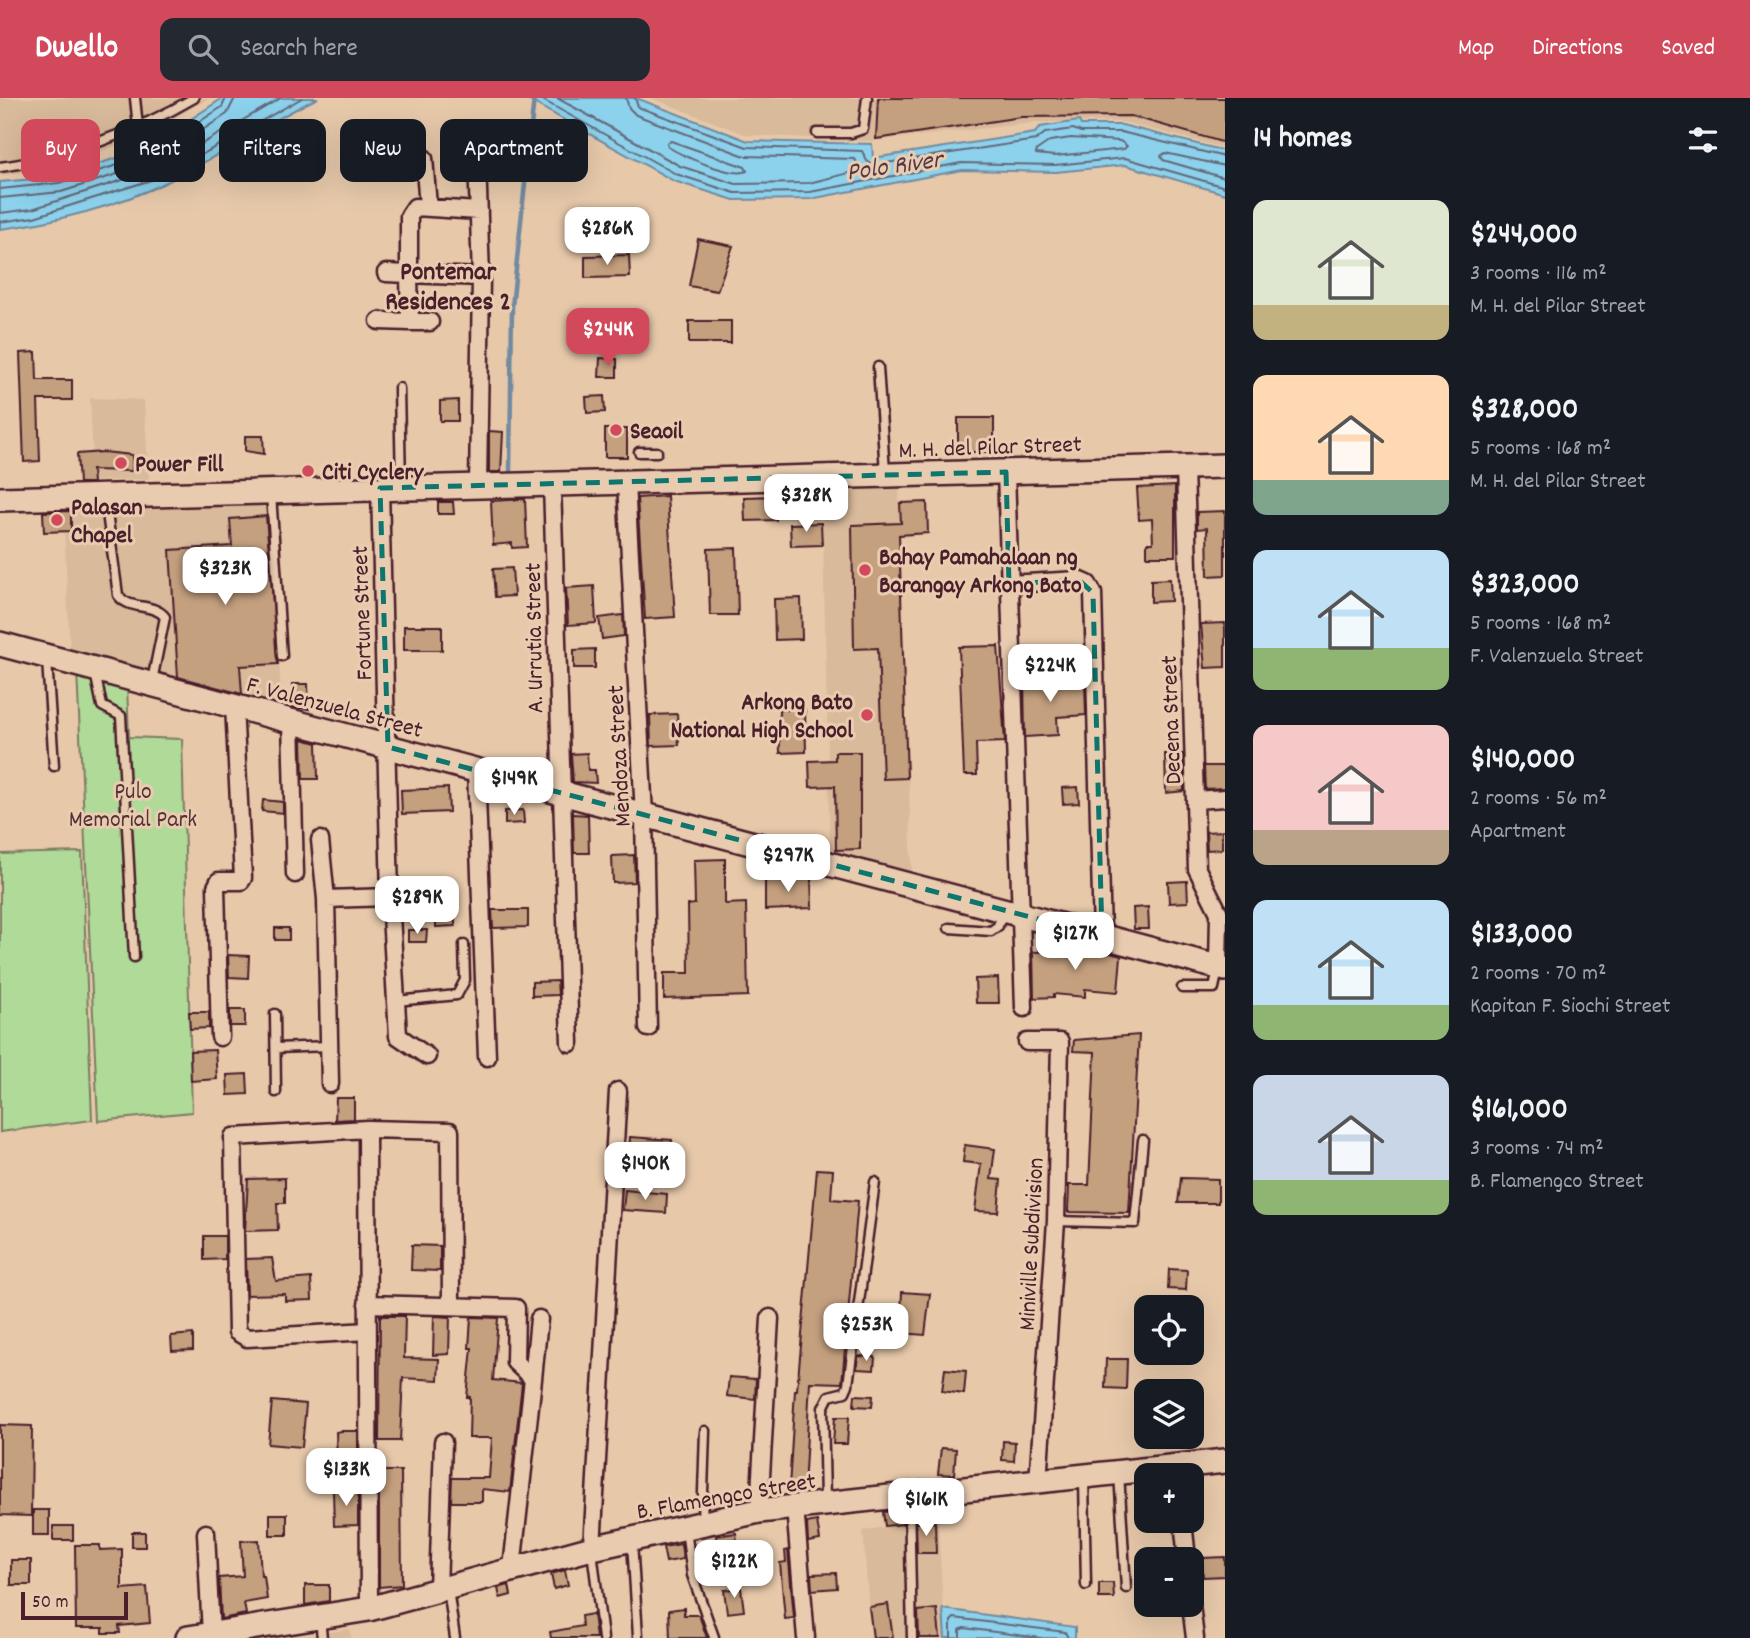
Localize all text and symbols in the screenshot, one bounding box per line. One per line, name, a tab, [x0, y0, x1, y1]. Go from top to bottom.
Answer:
search box	[160, 18, 650, 81]
text: Dwello	[35, 26, 118, 73]
icon: search	[184, 30, 222, 68]
text: Search here	[240, 31, 358, 68]
text: Map	[1458, 32, 1494, 66]
text: Directions	[1532, 32, 1623, 66]
text: Saved	[1661, 32, 1715, 66]
chip: Buy	[21, 119, 100, 182]
chip: Rent	[114, 119, 205, 182]
chip: Filters	[219, 119, 326, 182]
chip: New	[340, 119, 426, 182]
chip: Apartment	[440, 119, 588, 182]
text: 14 homes	[1253, 119, 1352, 162]
icon: filters	[1684, 121, 1722, 159]
water label: Polo River	[844, 142, 948, 192]
pin: $286K	[558, 208, 656, 267]
text: $286K	[581, 213, 633, 246]
text: $244,000	[1470, 215, 1578, 258]
icon: home	[1309, 228, 1393, 312]
district label: Pontemar Residences 2	[385, 255, 511, 322]
text: 3 rooms · 116 m²	[1470, 258, 1607, 291]
text: M. H. del Pilar Street	[1470, 291, 1646, 324]
pin: $244K	[559, 308, 657, 368]
text: $244K	[582, 314, 634, 347]
text: $328,000	[1470, 390, 1578, 433]
icon: home	[1309, 403, 1393, 487]
place label: Seaoil	[630, 416, 683, 450]
marker: Seaoil	[608, 422, 624, 438]
street label: M. H. del Pilar Street	[898, 429, 1082, 469]
text: 5 rooms · 168 m²	[1470, 433, 1611, 466]
place label: Power Fill	[135, 449, 224, 483]
marker: Power Fill	[113, 455, 129, 471]
place label: Citi Cyclery	[322, 457, 424, 491]
marker: Citi Cyclery	[300, 463, 316, 479]
text: M. H. del Pilar Street	[1470, 466, 1646, 499]
pin: $328K	[757, 474, 855, 534]
text: $328K	[780, 480, 832, 513]
place label: Palasan Chapel	[71, 492, 143, 554]
marker: Palasan Chapel	[49, 512, 65, 528]
place label: Bahay Pamahalaan ng Barangay Arkong Bato	[879, 542, 1082, 604]
street label: Fortune Street	[345, 545, 383, 681]
pin: $323K	[176, 547, 274, 607]
text: $323K	[199, 553, 251, 586]
street label: A. Urrutia Street	[518, 562, 554, 714]
marker: Bahay Pamahalaan ng Barangay Arkong Bato	[857, 562, 873, 578]
text: $323,000	[1470, 565, 1580, 608]
icon: home	[1309, 578, 1393, 662]
text: 5 rooms · 168 m²	[1470, 608, 1611, 641]
text: F. Valenzuela Street	[1470, 641, 1644, 674]
pin: $224K	[1001, 644, 1099, 704]
text: $224K	[1024, 650, 1076, 683]
street label: Decena Street	[1154, 655, 1192, 785]
street label: F. Valenzuela Street	[242, 669, 426, 749]
street label: Mendoza Street	[600, 684, 642, 828]
place label: Arkong Bato National High School	[670, 687, 853, 749]
marker: Arkong Bato National High School	[859, 707, 875, 723]
text: $140,000	[1470, 740, 1575, 783]
icon: home	[1309, 753, 1393, 837]
pin: $149K	[465, 758, 563, 817]
text: $149K	[490, 763, 538, 796]
park label: Pulo Memorial Park	[69, 776, 197, 838]
text: 2 rooms · 56 m²	[1470, 783, 1607, 816]
text: Apartment	[1470, 816, 1566, 849]
pin: $297K	[739, 834, 837, 894]
text: $297K	[762, 840, 814, 873]
pin: $289K	[368, 876, 466, 936]
text: $289K	[391, 882, 443, 915]
pin: $127K	[1026, 912, 1124, 972]
text: $133,000	[1470, 915, 1573, 958]
text: $127K	[1052, 918, 1098, 951]
icon: home	[1309, 928, 1393, 1012]
text: 2 rooms · 70 m²	[1470, 958, 1606, 991]
text: Kapitan F. Siochi Street	[1470, 991, 1670, 1024]
text: $161,000	[1470, 1090, 1568, 1133]
icon: home	[1309, 1103, 1393, 1187]
text: 3 rooms · 74 m²	[1470, 1133, 1604, 1166]
pin: $140K	[596, 1142, 694, 1202]
text: $140K	[620, 1148, 670, 1181]
street label: Miniville Subdivision	[1011, 1157, 1055, 1332]
text: B. Flamengco Street	[1470, 1166, 1644, 1199]
map controls	[1134, 1295, 1204, 1617]
button: locate	[1134, 1295, 1204, 1365]
pin: $253K	[817, 1304, 915, 1363]
text: $253K	[839, 1309, 893, 1342]
button: layers	[1134, 1379, 1204, 1449]
pin: $133K	[297, 1448, 395, 1508]
text: $133K	[322, 1454, 370, 1487]
button: +	[1134, 1463, 1204, 1533]
street label: B. Flamengco Street	[634, 1465, 819, 1530]
pin: $161K	[877, 1478, 975, 1538]
text: $161K	[904, 1484, 948, 1517]
pin: $122K	[685, 1540, 783, 1600]
text: $122K	[710, 1546, 758, 1579]
button: −	[1134, 1547, 1204, 1617]
scale bar	[21, 1589, 128, 1621]
text: 50 m	[32, 1590, 69, 1617]

